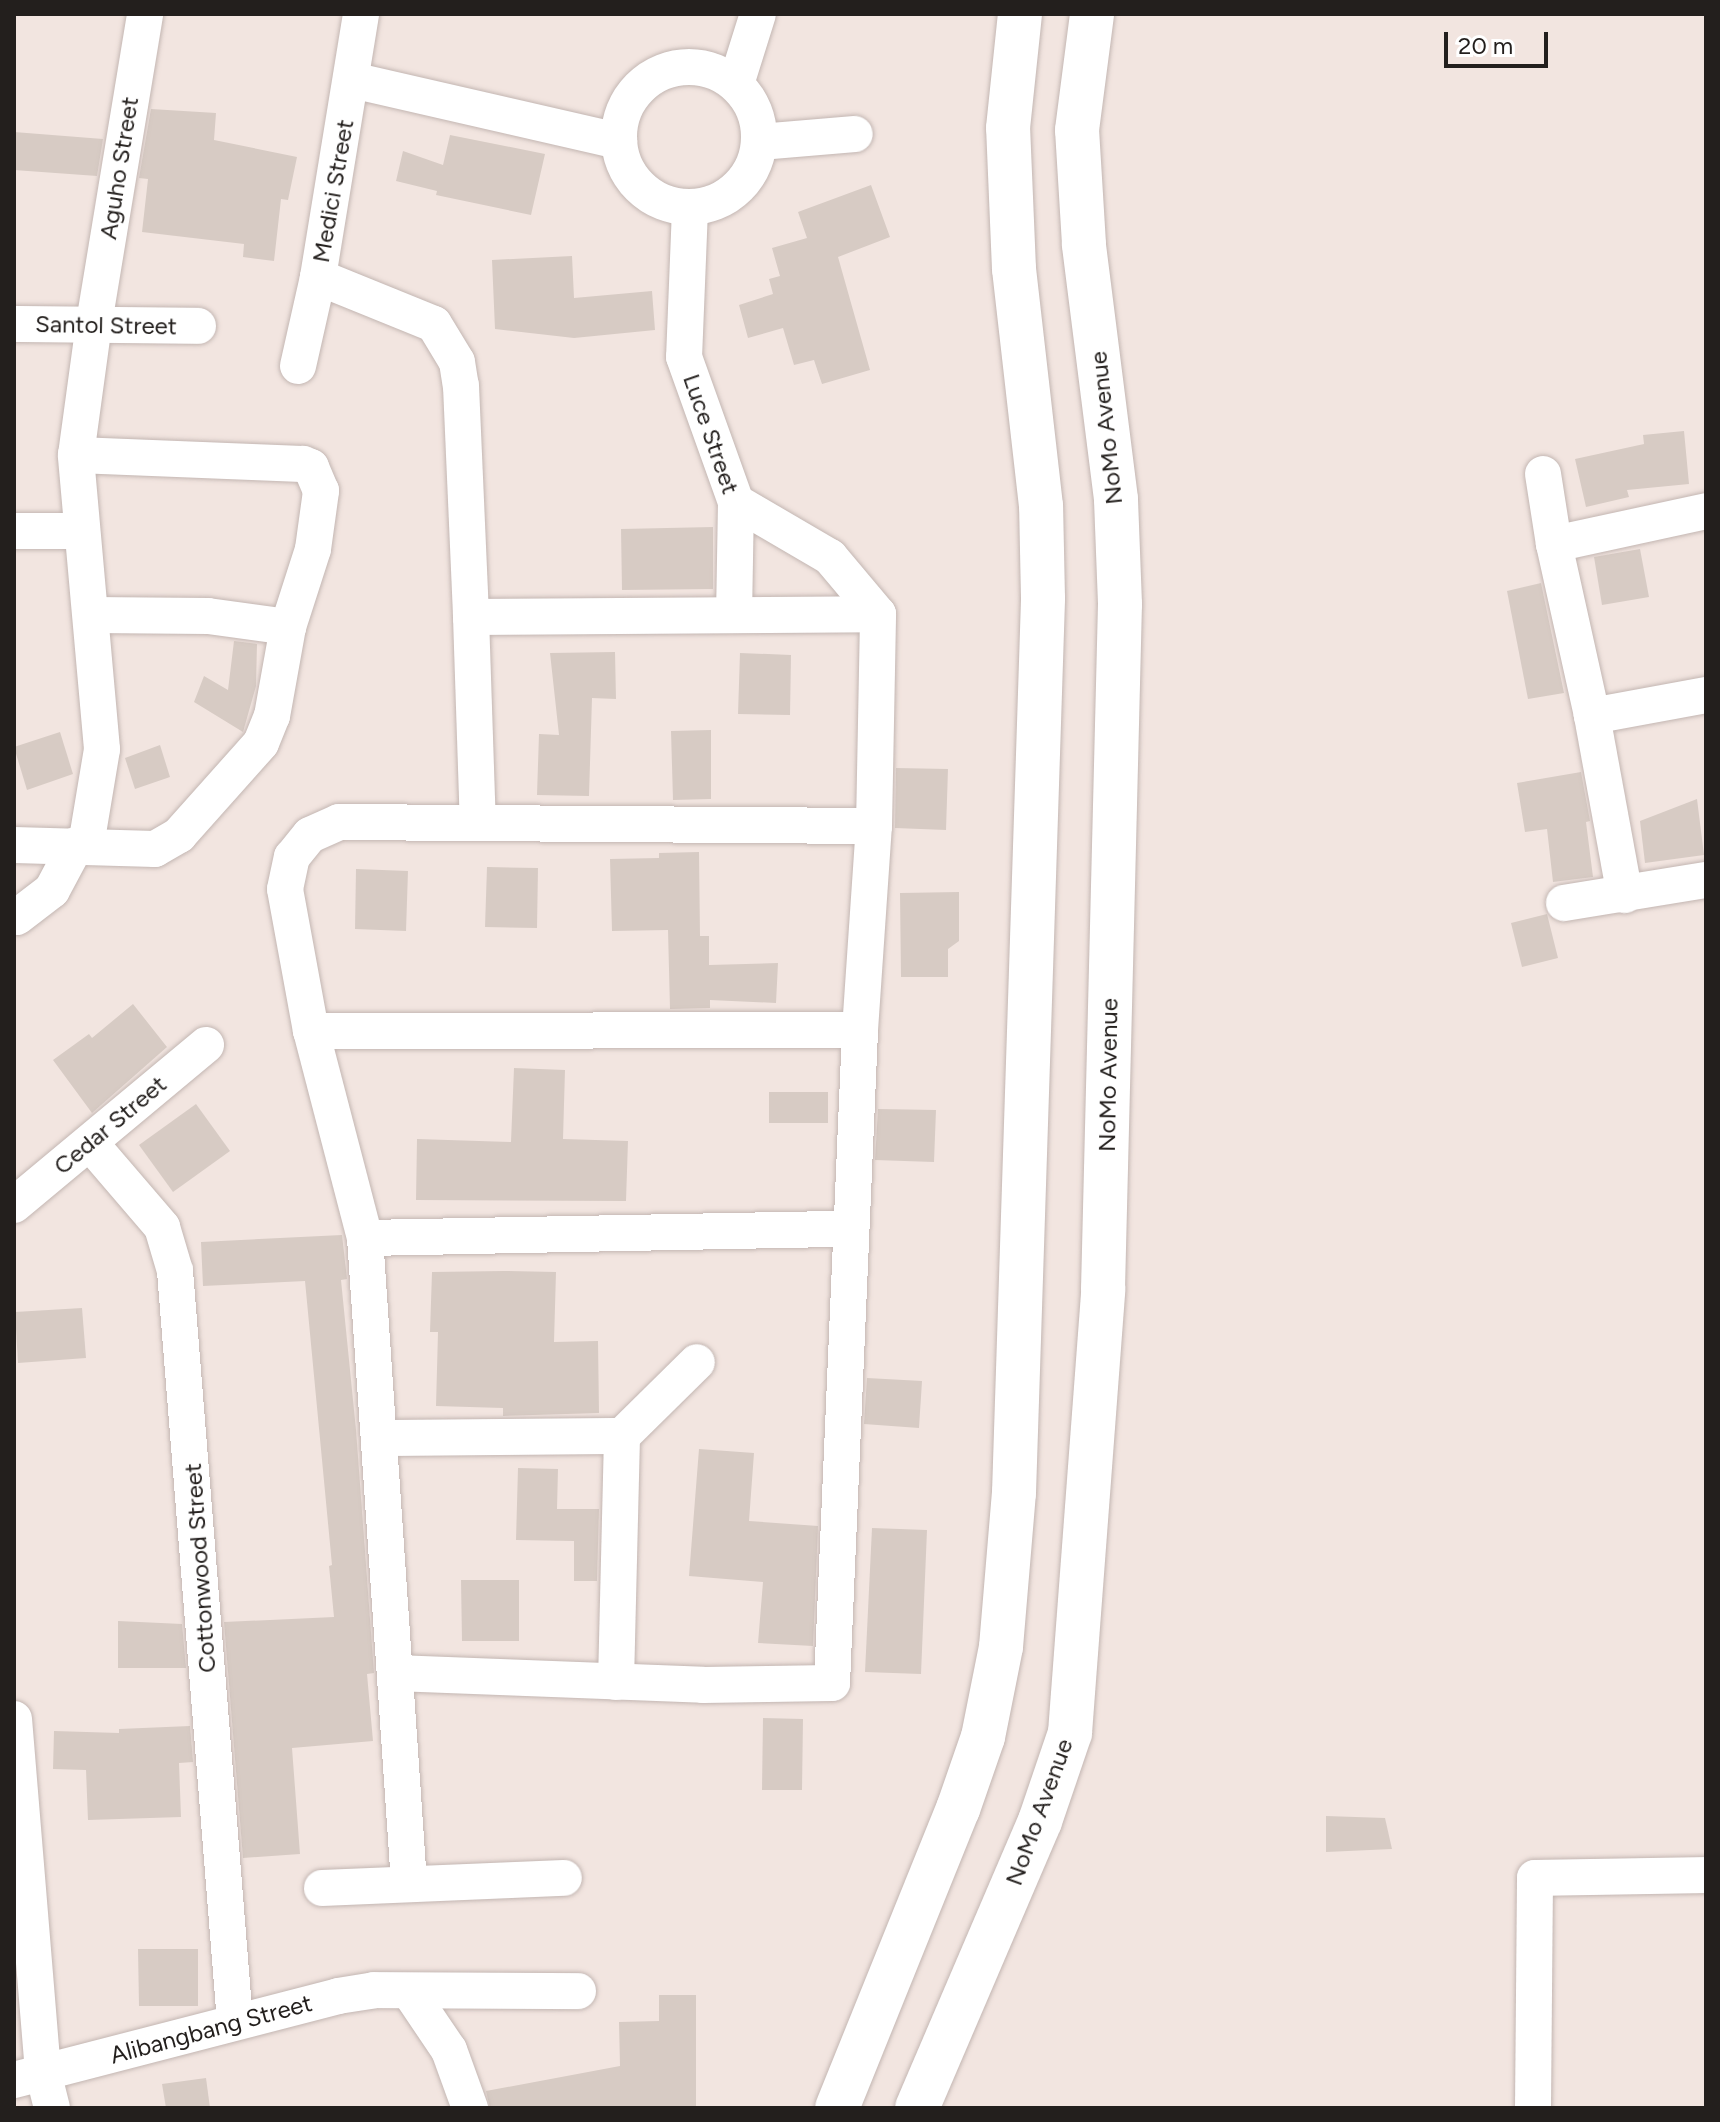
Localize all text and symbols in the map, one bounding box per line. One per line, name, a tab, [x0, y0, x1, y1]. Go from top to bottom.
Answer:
scale bar	[1448, 16, 1552, 66]
text: 20 m	[1458, 31, 1513, 60]
street label: Aguho Street	[94, 95, 144, 241]
street label: Medici Street	[306, 117, 360, 265]
street label: Santol Street	[35, 309, 177, 341]
street label: NoMo Avenue	[1084, 350, 1128, 506]
street label: Luce Street	[677, 370, 745, 498]
street label: NoMo Avenue	[1092, 998, 1124, 1152]
street label: Cedar Street	[48, 1070, 172, 1180]
street label: Cottonwood Street	[178, 1462, 222, 1674]
street label: NoMo Avenue	[999, 1735, 1079, 1889]
street label: Alibangbang Street	[107, 1988, 315, 2070]

